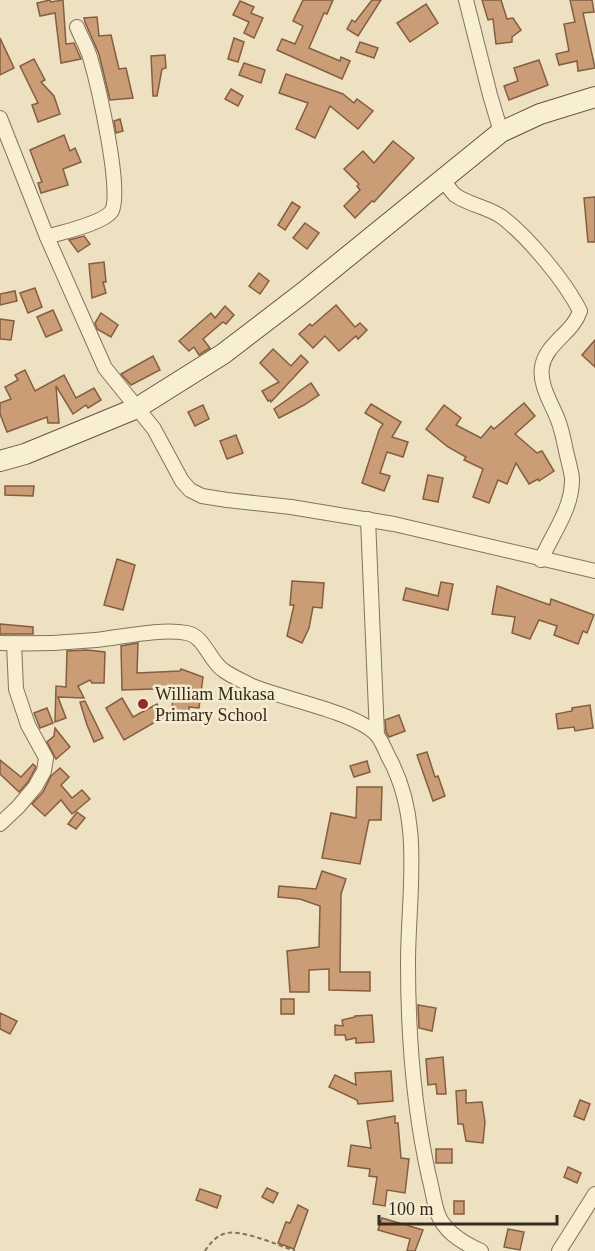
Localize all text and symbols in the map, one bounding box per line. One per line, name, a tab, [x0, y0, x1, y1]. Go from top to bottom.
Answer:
place label: William Mukasa Primary School	[155, 684, 275, 725]
marker: William Mukasa Primary School	[136, 697, 150, 711]
scale bar	[379, 1188, 558, 1226]
text: 100 m	[388, 1199, 434, 1219]

